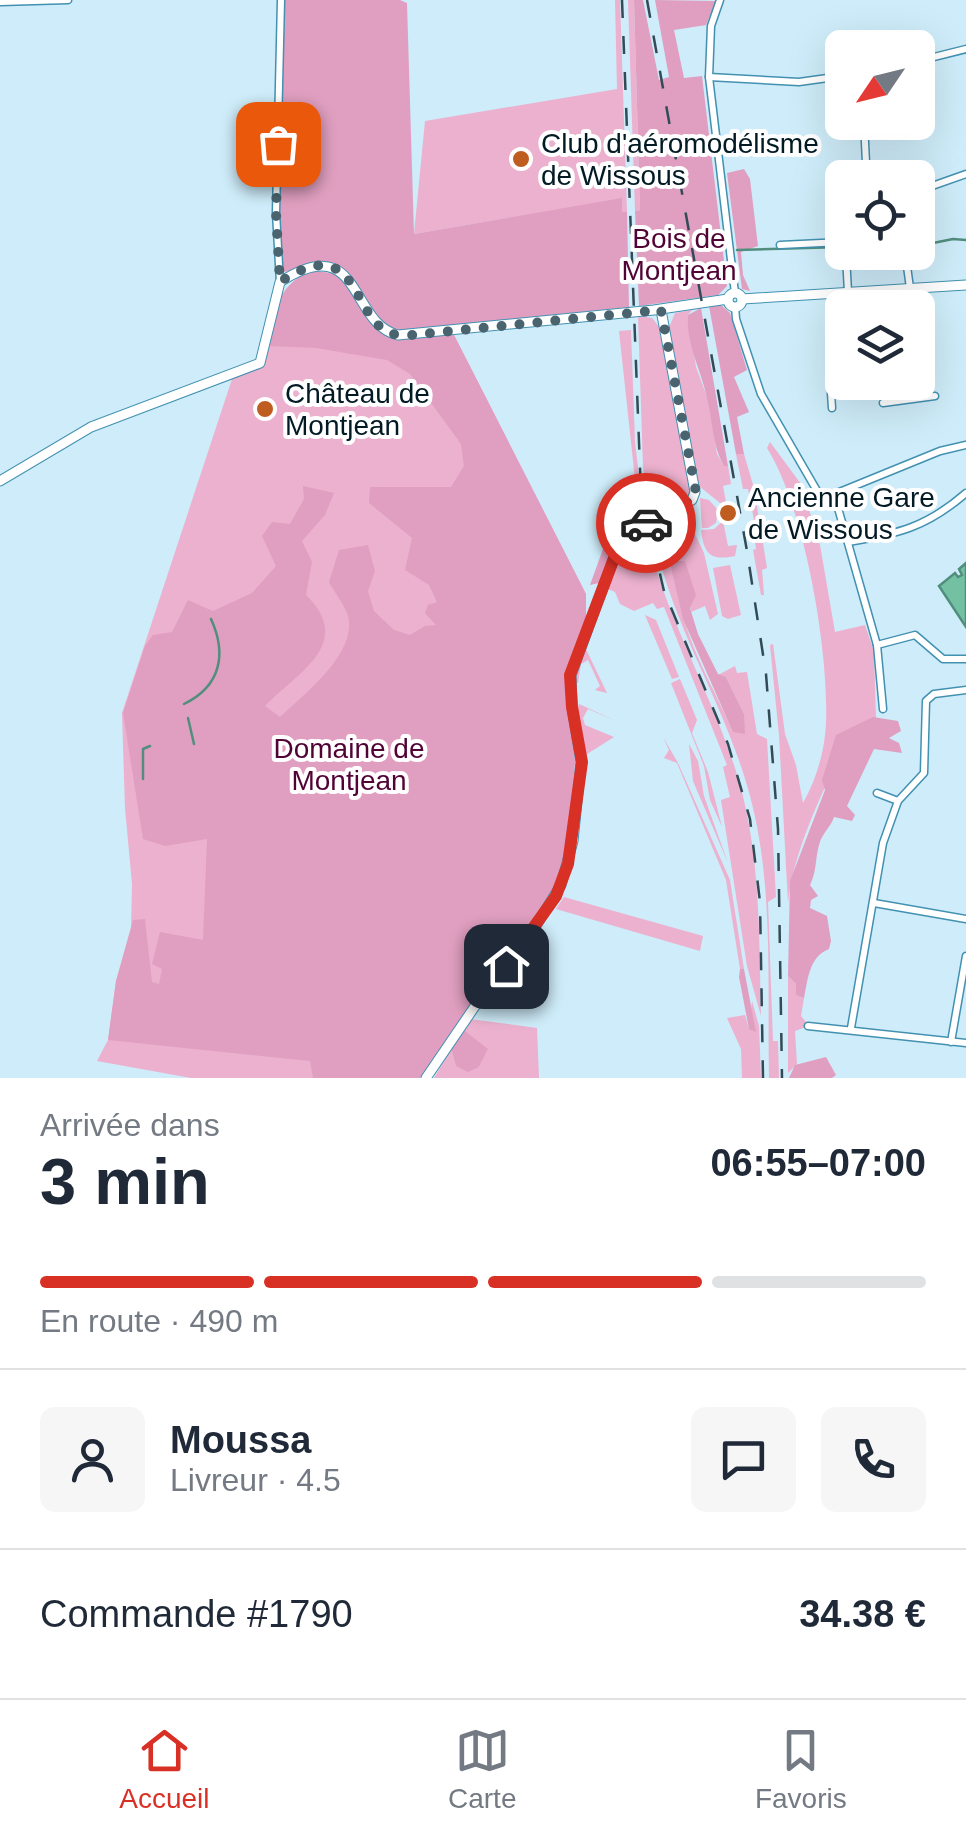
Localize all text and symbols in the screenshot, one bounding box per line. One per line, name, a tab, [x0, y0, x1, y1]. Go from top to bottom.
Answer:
north arrow	[825, 30, 935, 140]
map controls	[825, 30, 935, 400]
pin	[236, 102, 321, 187]
icon: bag	[251, 117, 306, 172]
place label: Club d'aéromodélisme de Wissous	[541, 128, 819, 191]
marker: Club d'aéromodélisme de Wissous	[510, 148, 532, 170]
button: locate	[825, 160, 935, 270]
park label: Bois de Montjean	[621, 223, 737, 286]
button: layers	[825, 290, 935, 400]
place label: Château de Montjean	[285, 378, 430, 441]
marker: Château de Montjean	[254, 398, 276, 420]
courier	[596, 473, 696, 573]
place label: Ancienne Gare de Wissous	[748, 482, 935, 545]
icon: car	[619, 496, 674, 551]
marker: Ancienne Gare de Wissous	[717, 502, 739, 524]
park label: Domaine de Montjean	[274, 733, 424, 796]
pin	[464, 924, 549, 1009]
icon: home	[479, 939, 534, 994]
text: Arrivée dans	[40, 1107, 220, 1143]
text: 06:55–07:00	[710, 1142, 926, 1184]
text: 3 min	[40, 1145, 210, 1218]
text: En route · 490 m	[40, 1303, 278, 1339]
button: person	[40, 1407, 145, 1512]
button: chat	[691, 1407, 796, 1512]
button: phone	[821, 1407, 926, 1512]
text: Moussa	[170, 1419, 311, 1461]
text: Livreur · 4.5	[170, 1462, 341, 1498]
text: Commande #1790	[40, 1593, 353, 1635]
text: 34.38 €	[799, 1593, 926, 1635]
tab: Accueil	[119, 1723, 210, 1815]
tab: Carte	[448, 1723, 516, 1815]
tab: Favoris	[755, 1723, 847, 1815]

